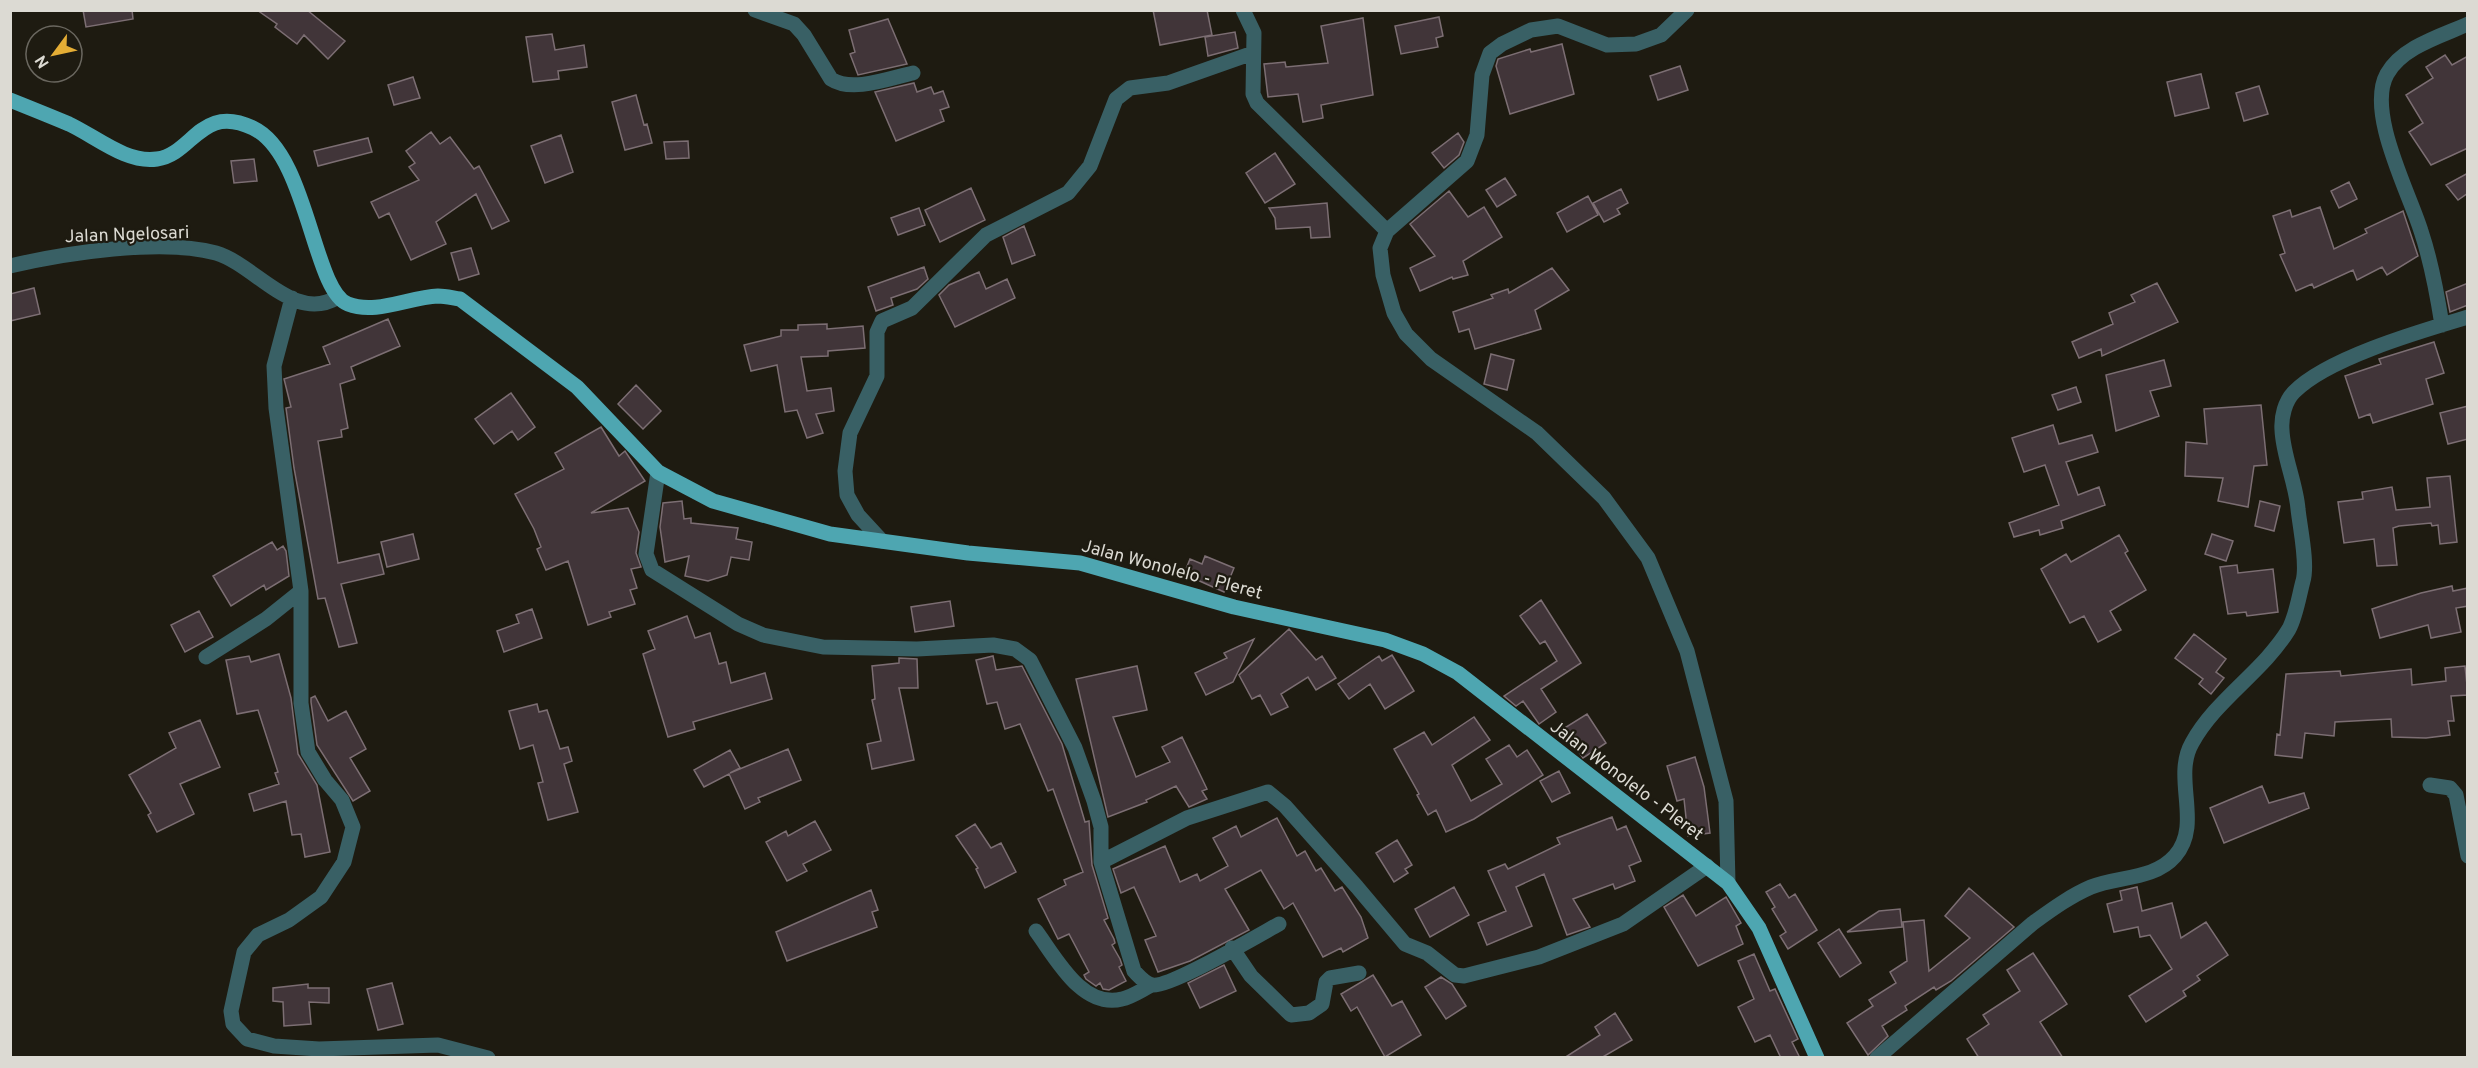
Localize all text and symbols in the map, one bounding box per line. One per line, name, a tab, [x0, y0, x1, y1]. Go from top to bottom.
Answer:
north arrow	[24, 24, 84, 84]
text: N	[32, 51, 55, 71]
street label: Jalan Ngelosari	[64, 222, 190, 249]
street label: Jalan Wonolelo - Pleret	[1079, 535, 1265, 606]
street label: Jalan Wonolelo - Pleret	[1545, 716, 1707, 846]

